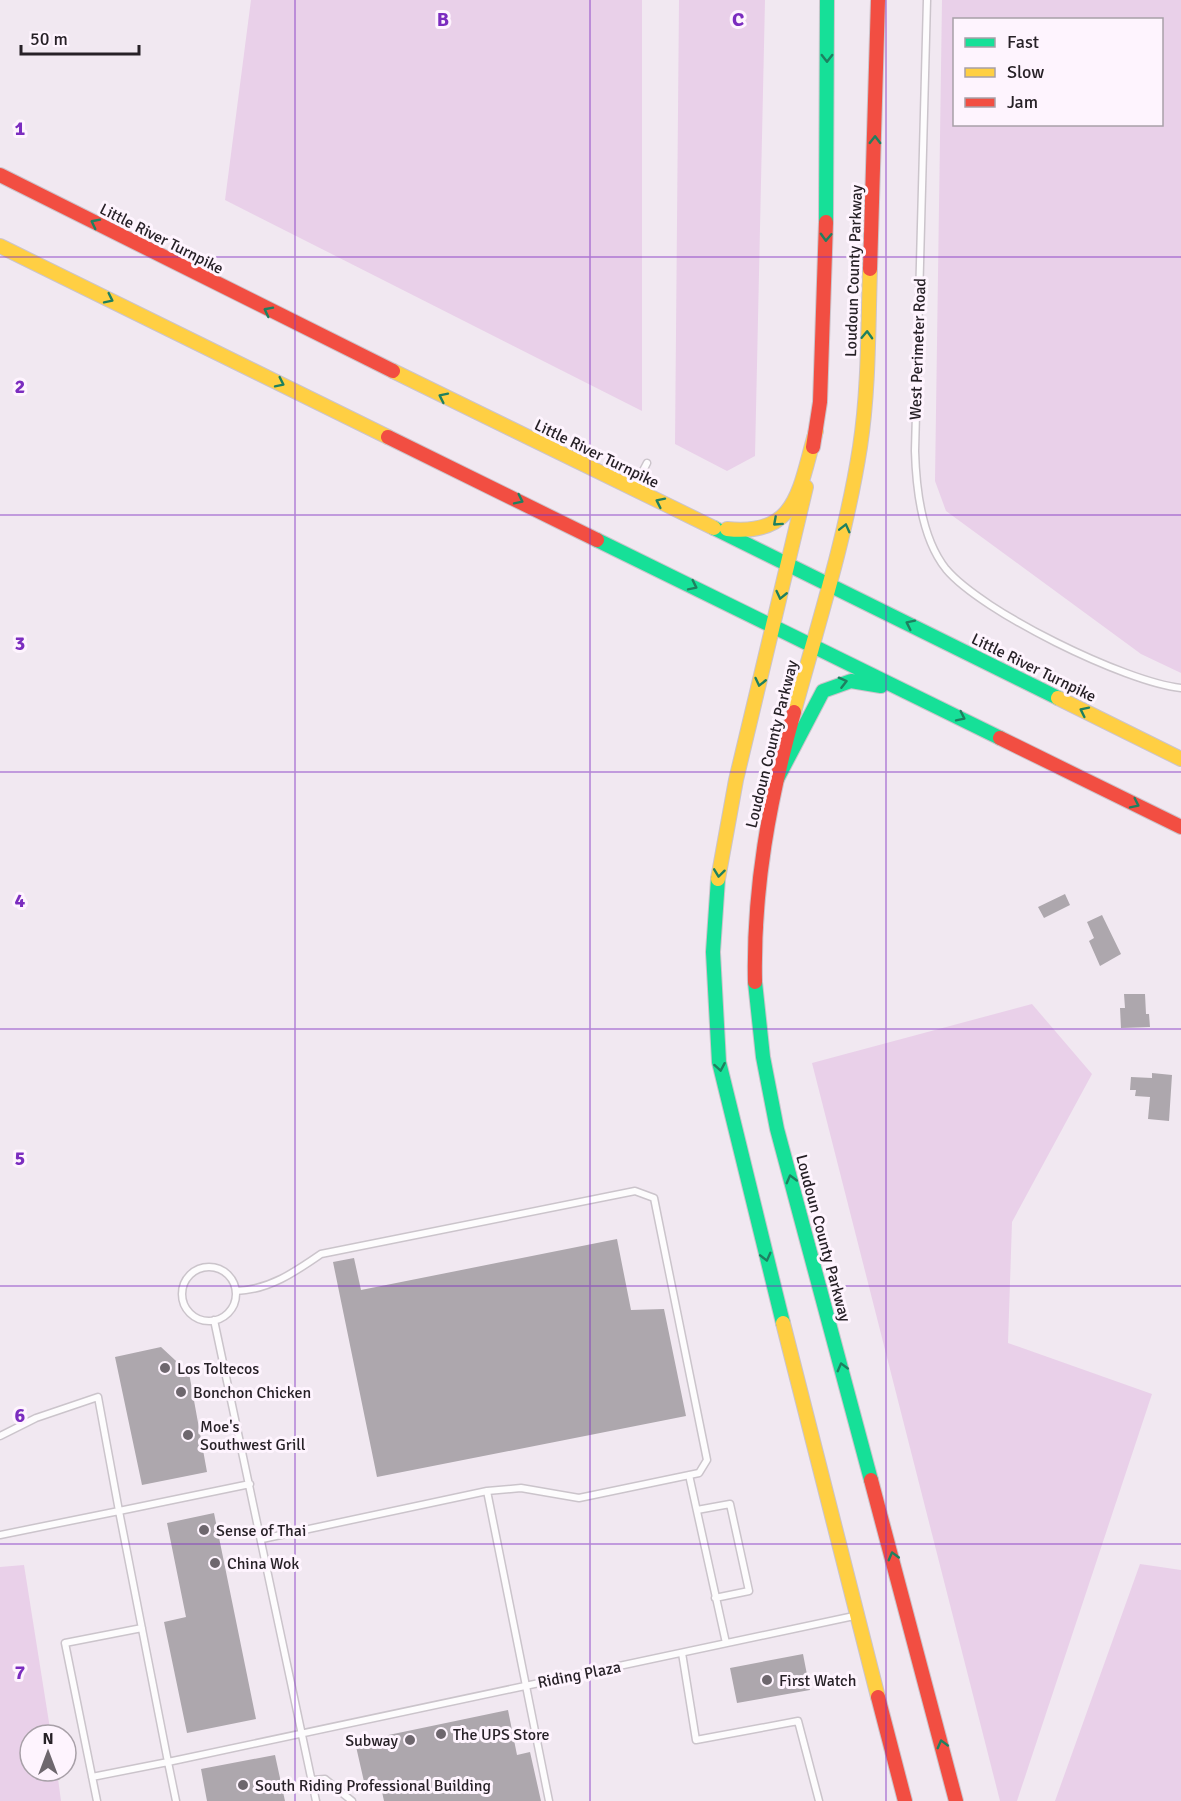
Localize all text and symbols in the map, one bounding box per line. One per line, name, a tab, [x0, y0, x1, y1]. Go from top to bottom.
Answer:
text: B	[437, 7, 449, 32]
text: C	[732, 7, 744, 32]
scale bar	[21, 18, 140, 56]
legend	[953, 18, 1163, 126]
text: 50 m	[30, 28, 68, 50]
text: Fast	[1007, 31, 1039, 53]
one-way arrow	[821, 54, 833, 63]
text: Slow	[1007, 61, 1044, 83]
text: Jam	[1007, 91, 1038, 113]
text: 1	[15, 116, 26, 141]
one-way arrow	[868, 135, 881, 144]
street label: Loudoun County Parkway	[841, 184, 867, 358]
street label: Little River Turnpike	[96, 199, 227, 279]
one-way arrow	[90, 218, 101, 230]
one-way arrow	[819, 232, 832, 241]
street label: West Perimeter Road	[906, 278, 930, 420]
one-way arrow	[103, 292, 114, 304]
one-way arrow	[264, 307, 275, 318]
one-way arrow	[861, 330, 873, 339]
text: 2	[15, 374, 25, 399]
one-way arrow	[274, 375, 285, 387]
one-way arrow	[439, 393, 450, 404]
street label: Little River Turnpike	[531, 415, 662, 493]
one-way arrow	[512, 493, 523, 504]
one-way arrow	[655, 498, 666, 510]
one-way arrow	[774, 515, 784, 526]
one-way arrow	[838, 523, 851, 533]
one-way arrow	[687, 579, 698, 590]
one-way arrow	[775, 590, 788, 600]
one-way arrow	[905, 620, 916, 631]
street label: Little River Turnpike	[968, 629, 1099, 707]
text: 3	[15, 631, 25, 656]
street label: Loudoun County Parkway	[741, 658, 803, 830]
one-way arrow	[838, 676, 848, 689]
one-way arrow	[755, 677, 768, 687]
one-way arrow	[1080, 707, 1091, 718]
one-way arrow	[954, 710, 965, 721]
one-way arrow	[1129, 797, 1140, 808]
one-way arrow	[713, 868, 725, 877]
text: 4	[15, 888, 26, 913]
one-way arrow	[714, 1063, 726, 1072]
text: 5	[15, 1146, 25, 1171]
street label: Loudoun County Parkway	[791, 1152, 855, 1325]
one-way arrow	[785, 1174, 798, 1184]
one-way arrow	[759, 1251, 771, 1262]
place label: Los Toltecos	[177, 1359, 259, 1379]
marker: Los Toltecos	[158, 1361, 172, 1375]
one-way arrow	[836, 1363, 849, 1373]
place label: Bonchon Chicken	[193, 1383, 311, 1403]
marker: Bonchon Chicken	[174, 1385, 188, 1399]
text: 6	[15, 1403, 26, 1428]
place label: Moe's Southwest Grill	[200, 1417, 306, 1455]
marker: Moe's Southwest Grill	[181, 1428, 195, 1442]
place label: Sense of Thai	[216, 1521, 306, 1541]
marker: Sense of Thai	[197, 1523, 211, 1537]
one-way arrow	[887, 1551, 900, 1561]
place label: China Wok	[227, 1554, 299, 1574]
marker: China Wok	[208, 1556, 222, 1570]
street label: Riding Plaza	[536, 1657, 623, 1693]
text: 7	[15, 1660, 26, 1685]
place label: First Watch	[779, 1671, 856, 1691]
marker: First Watch	[760, 1673, 774, 1687]
north arrow	[18, 1723, 78, 1783]
place label: The UPS Store	[453, 1725, 550, 1745]
marker: The UPS Store	[434, 1727, 448, 1741]
text: N	[42, 1729, 54, 1749]
place label: Subway	[345, 1731, 399, 1751]
marker: Subway	[403, 1733, 417, 1747]
one-way arrow	[936, 1740, 949, 1750]
place label: South Riding Professional Building	[255, 1776, 491, 1796]
marker: South Riding Professional Building	[236, 1778, 250, 1792]

